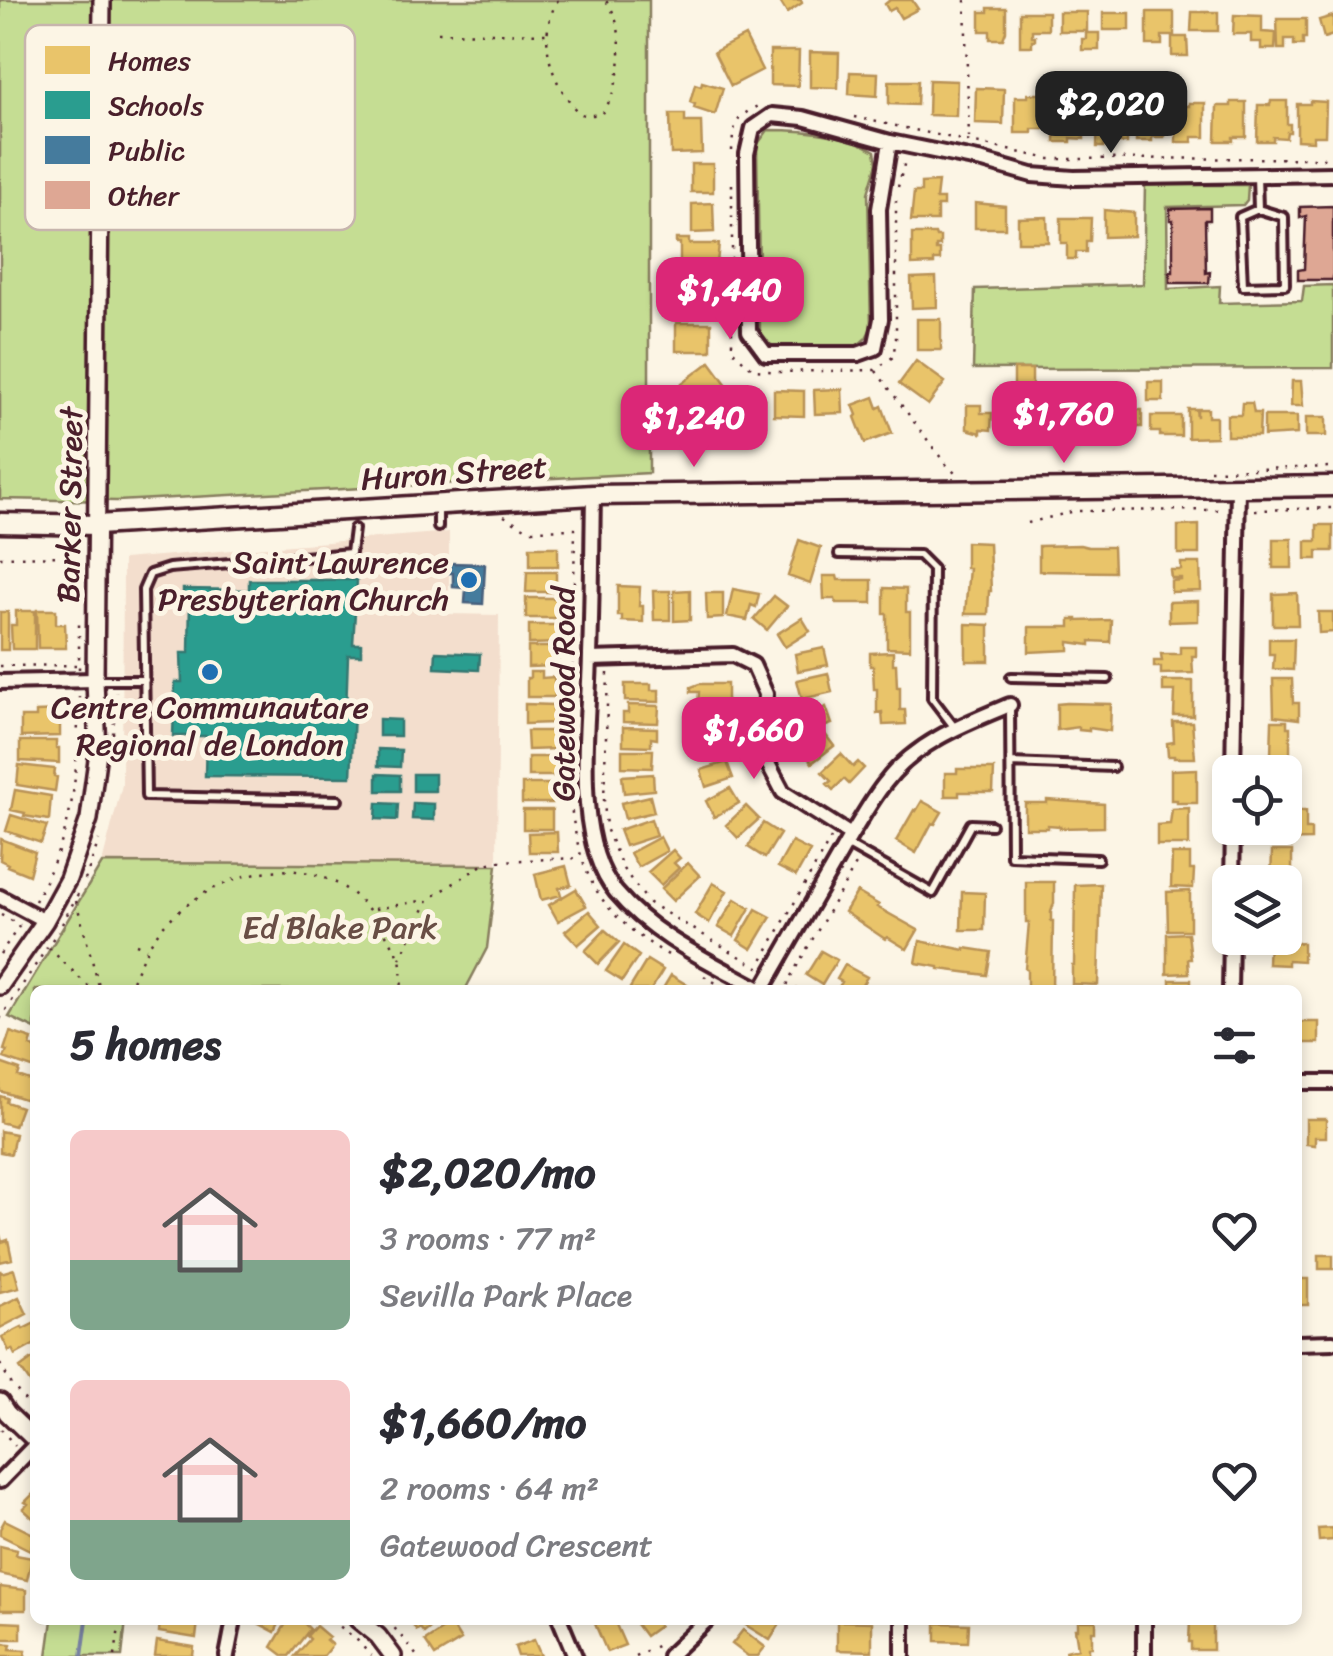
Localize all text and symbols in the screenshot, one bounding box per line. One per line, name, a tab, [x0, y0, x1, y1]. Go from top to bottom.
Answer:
legend	[25, 25, 355, 230]
text: Homes	[108, 36, 191, 85]
pin: $2,020	[1030, 71, 1192, 156]
text: $2,020	[1057, 75, 1165, 132]
text: Schools	[108, 81, 204, 130]
text: Public	[108, 126, 185, 175]
text: Other	[108, 171, 180, 220]
pin: $1,440	[649, 257, 811, 342]
text: $1,440	[678, 261, 782, 318]
pin: $1,760	[983, 381, 1145, 466]
pin: $1,240	[613, 385, 775, 470]
text: $1,760	[1014, 385, 1114, 442]
text: $1,240	[643, 389, 745, 446]
street label: Barker Street	[40, 405, 100, 604]
street label: Huron Street	[359, 438, 549, 508]
place label: Saint Lawrence Presbyterian Church	[158, 534, 449, 628]
marker: Saint Lawrence Presbyterian Church	[458, 569, 480, 591]
street label: Gatewood Road	[535, 585, 592, 801]
marker: Centre Communautare Regional de London	[199, 661, 221, 683]
place label: Centre Communautare Regional de London	[51, 679, 369, 773]
pin: $1,660	[673, 697, 835, 782]
text: $1,660	[704, 701, 804, 758]
map controls	[1212, 755, 1302, 955]
button: locate	[1212, 755, 1302, 845]
button: layers	[1212, 865, 1302, 955]
park label: Ed Blake Park	[242, 899, 438, 956]
text: 5 homes	[70, 1008, 221, 1082]
icon: filters	[1207, 1018, 1262, 1073]
text: $2,020/mo	[380, 1136, 596, 1210]
icon: home	[150, 1170, 270, 1290]
icon: heart	[1207, 1203, 1262, 1258]
text: 3 rooms · 77 m²	[380, 1210, 596, 1267]
text: Sevilla Park Place	[380, 1267, 632, 1324]
text: $1,660/mo	[380, 1386, 586, 1460]
icon: home	[150, 1420, 270, 1540]
icon: heart	[1207, 1453, 1262, 1508]
text: 2 rooms · 64 m²	[380, 1460, 599, 1517]
text: Gatewood Crescent	[380, 1517, 653, 1574]

